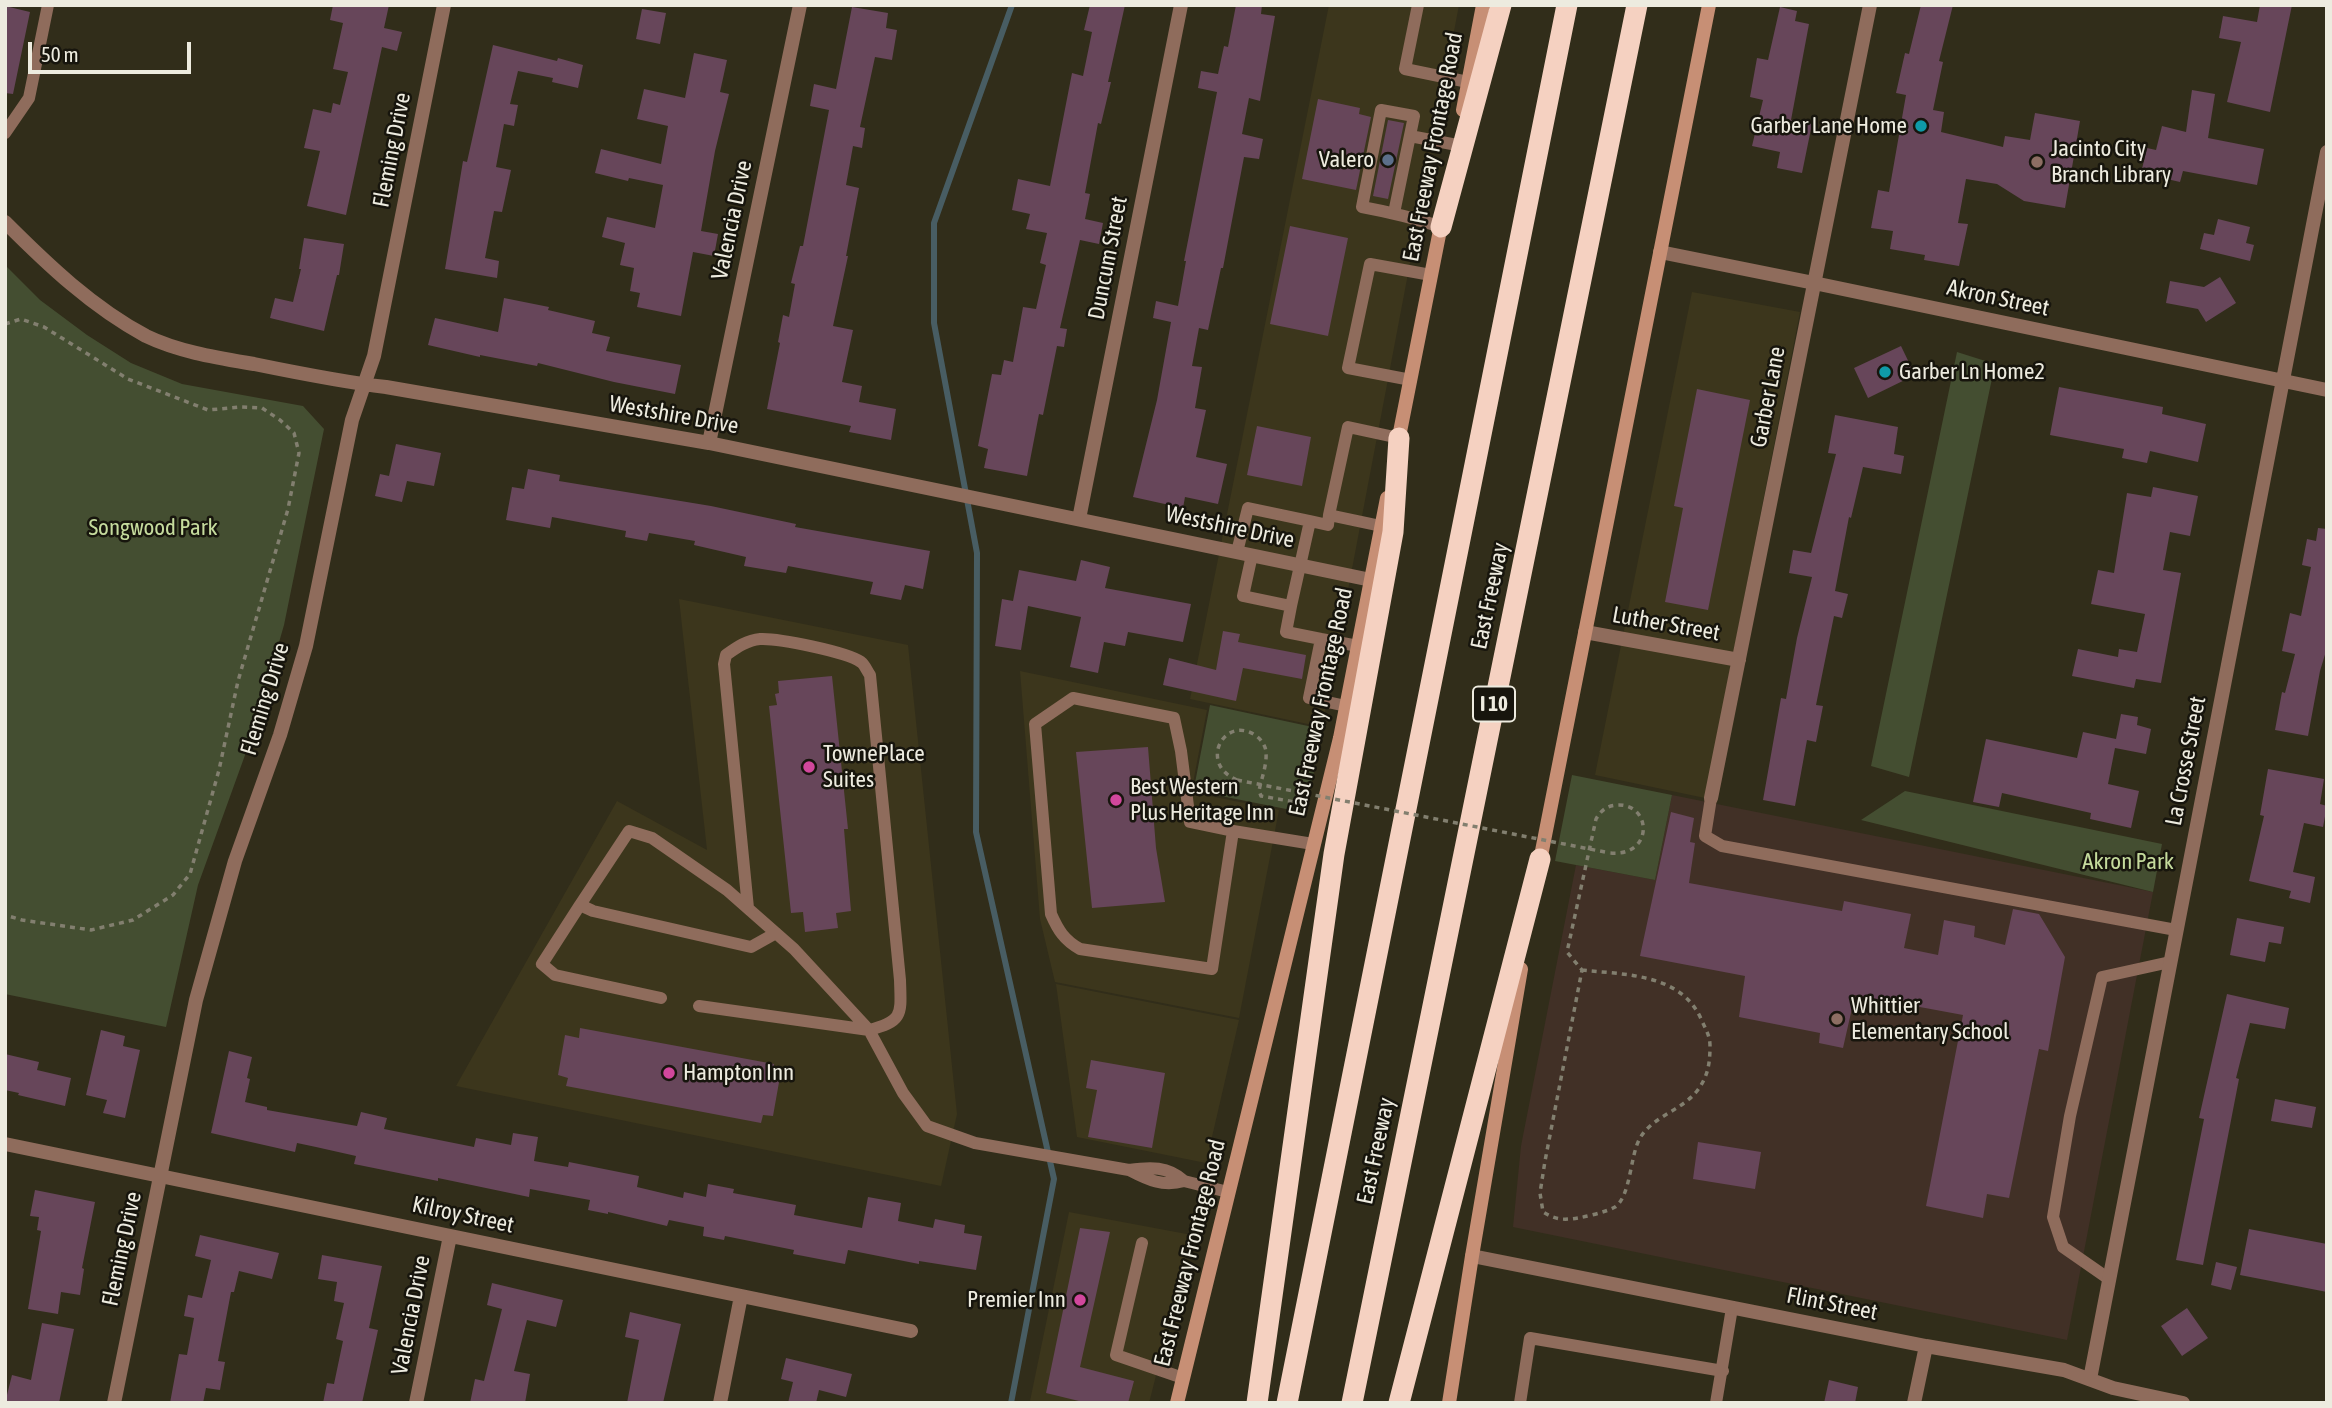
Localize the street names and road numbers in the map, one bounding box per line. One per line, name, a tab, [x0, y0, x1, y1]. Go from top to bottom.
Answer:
street label: East Freeway Frontage Road	[1397, 30, 1469, 264]
street label: Fleming Drive	[367, 90, 417, 210]
street label: Valencia Drive	[706, 158, 758, 282]
street label: Duncum Street	[1083, 194, 1133, 322]
street label: Akron Street	[1944, 274, 2052, 322]
street label: Garber Lane	[1745, 344, 1791, 450]
street label: Westshire Drive	[607, 390, 741, 440]
street label: Westshire Drive	[1163, 500, 1297, 554]
street label: East Freeway	[1465, 540, 1515, 652]
street label: East Freeway Frontage Road	[1283, 585, 1359, 819]
street label: Luther Street	[1610, 601, 1722, 647]
street label: Fleming Drive	[235, 639, 295, 759]
road number: I 10	[1473, 686, 1515, 722]
street label: La Crosse Street	[2160, 694, 2212, 828]
street label: East Freeway	[1351, 1095, 1401, 1207]
street label: East Freeway Frontage Road	[1148, 1137, 1232, 1369]
street label: Fleming Drive	[96, 1189, 148, 1309]
street label: Kilroy Street	[410, 1191, 516, 1239]
street label: Valencia Drive	[386, 1253, 436, 1377]
street label: Flint Street	[1784, 1282, 1880, 1326]

